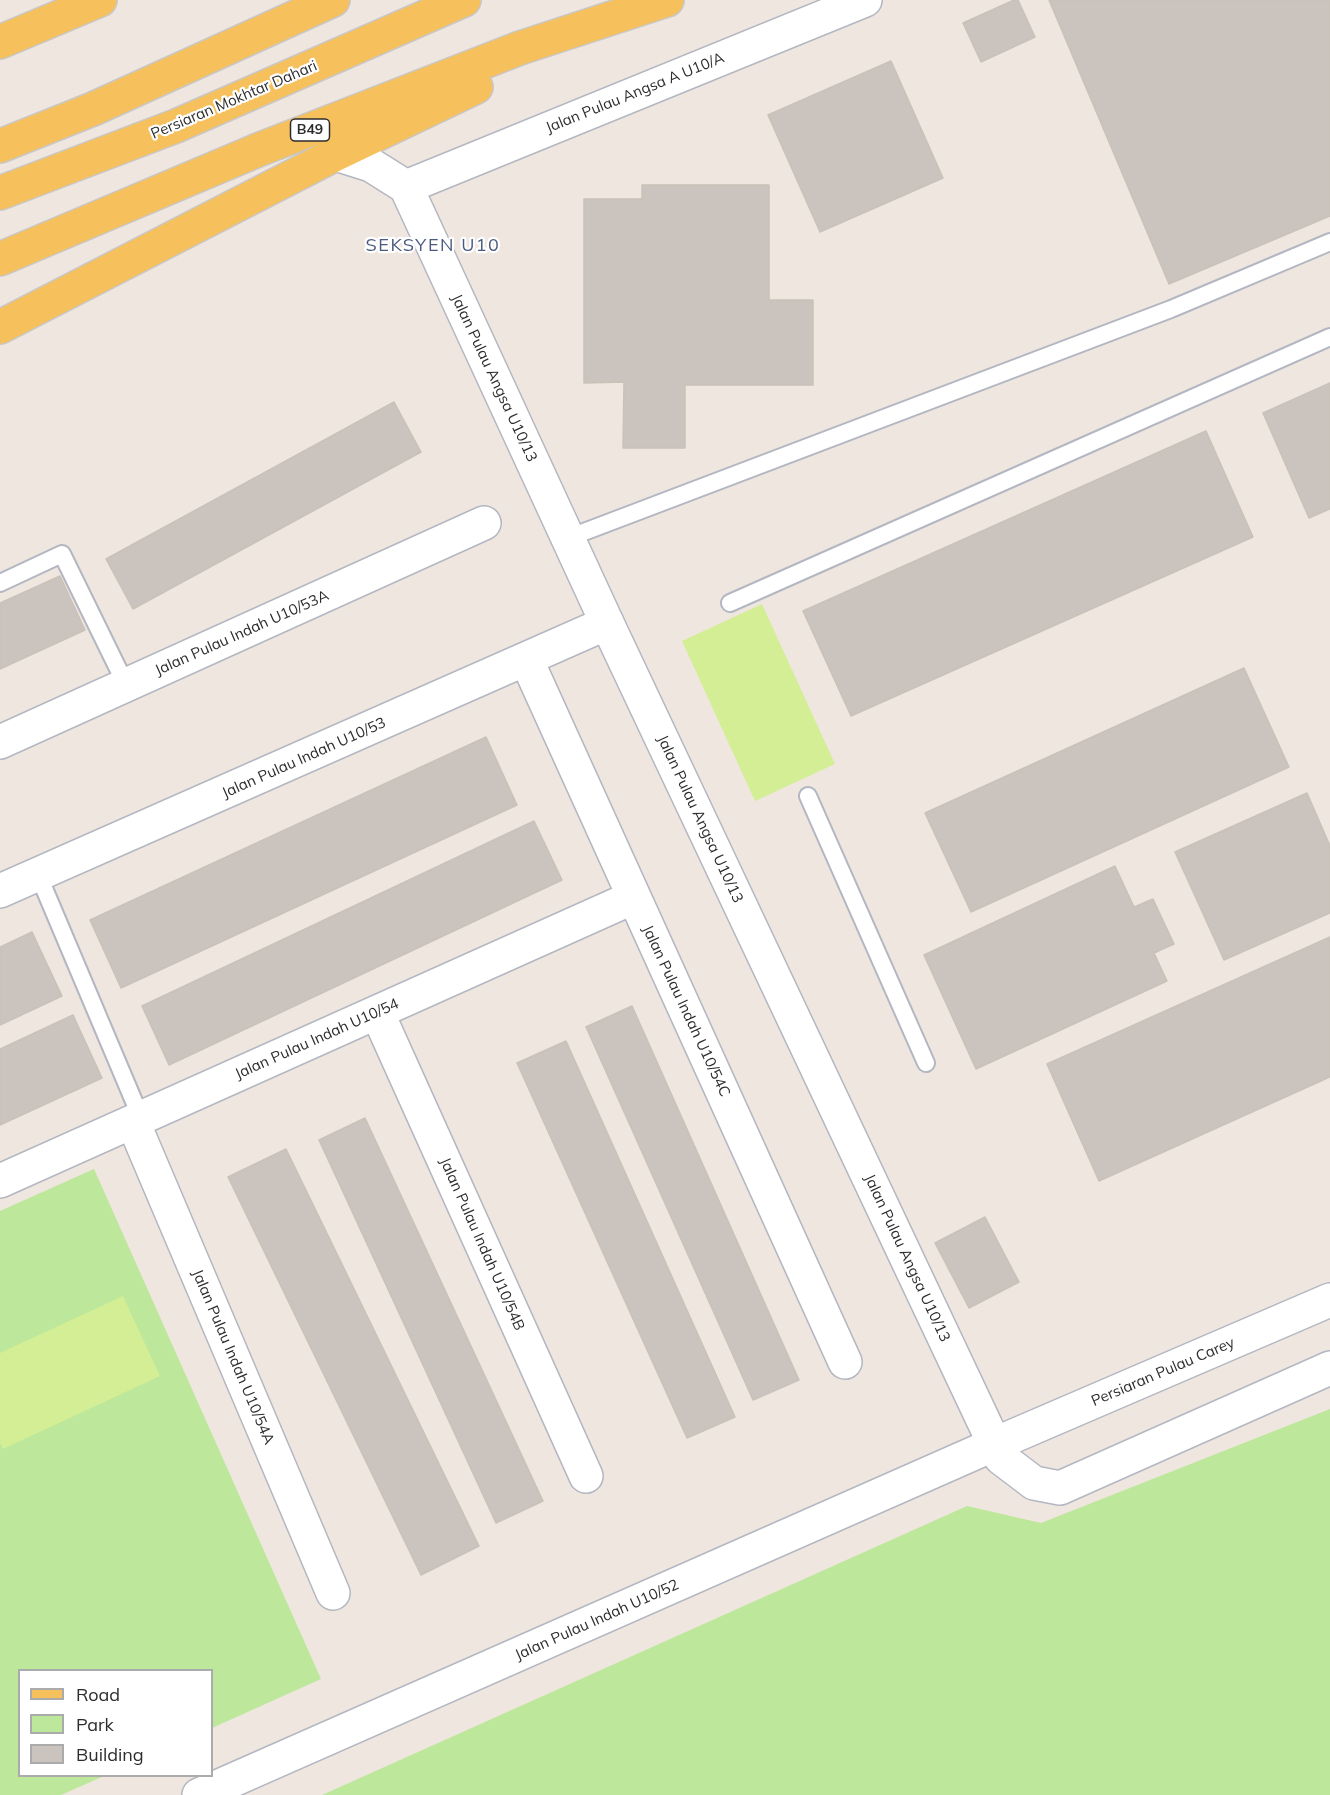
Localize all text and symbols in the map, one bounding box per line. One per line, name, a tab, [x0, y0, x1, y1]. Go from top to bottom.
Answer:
street label: Jalan Pulau Angsa A U10/A	[543, 49, 727, 137]
street label: Persiaran Mokhtar Dahari	[148, 57, 320, 143]
road number: B49	[290, 119, 330, 141]
district label: SEKSYEN U10	[366, 235, 500, 257]
street label: Jalan Pulau Angsa U10/13	[447, 291, 541, 465]
street label: Jalan Pulau Indah U10/53A	[152, 586, 332, 680]
street label: Jalan Pulau Indah U10/53	[219, 714, 389, 802]
street label: Jalan Pulau Angsa U10/13	[653, 732, 747, 906]
street label: Jalan Pulau Indah U10/54C	[638, 922, 734, 1100]
street label: Jalan Pulau Indah U10/54	[232, 995, 402, 1083]
street label: Jalan Pulau Indah U10/54B	[436, 1155, 528, 1333]
street label: Jalan Pulau Angsa U10/13	[860, 1171, 954, 1345]
street label: Jalan Pulau Indah U10/54A	[188, 1267, 278, 1447]
street label: Persiaran Pulau Carey	[1089, 1334, 1237, 1410]
street label: Jalan Pulau Indah U10/52	[512, 1576, 682, 1664]
legend	[18, 1669, 213, 1777]
text: Road	[76, 1683, 120, 1706]
text: Park	[76, 1713, 114, 1736]
text: Building	[76, 1743, 144, 1766]

